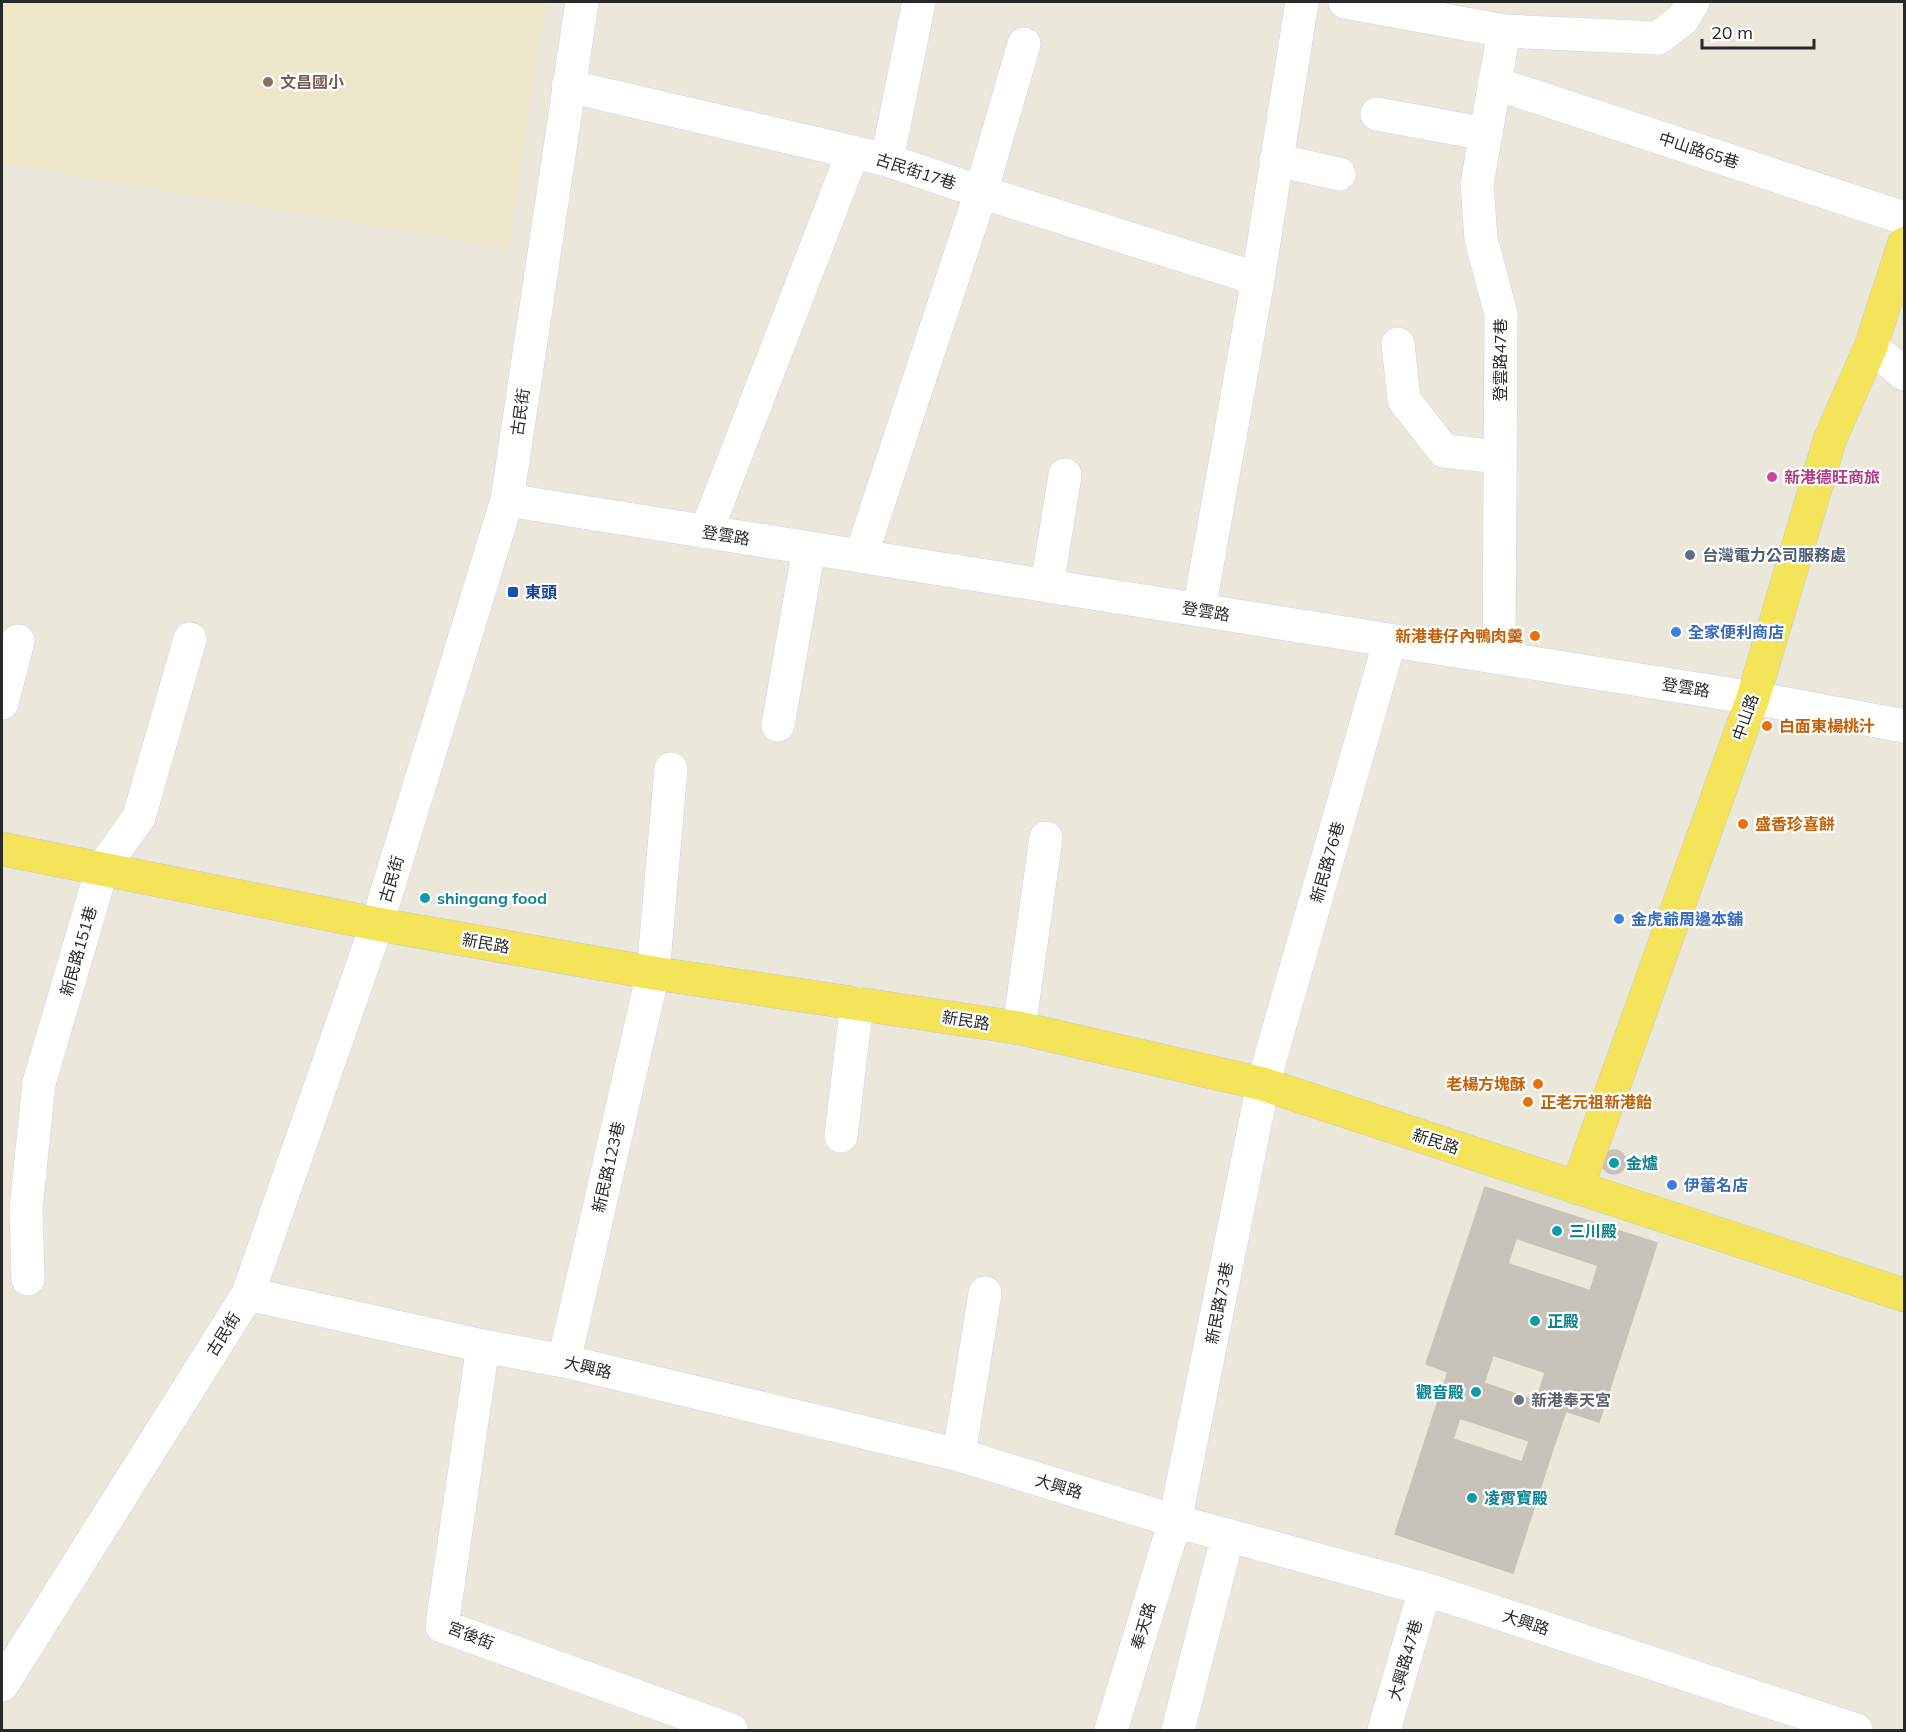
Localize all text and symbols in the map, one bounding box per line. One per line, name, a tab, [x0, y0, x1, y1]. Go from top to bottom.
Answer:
scale bar	[1702, 12, 1814, 50]
text: 20 m	[1711, 21, 1753, 44]
place label: 文昌國小	[280, 72, 344, 92]
marker: 文昌國小	[261, 75, 275, 89]
street label: 中山路65巷	[1656, 128, 1742, 172]
street label: 古民街17巷	[873, 149, 959, 193]
street label: 登雲路47巷	[1490, 318, 1510, 402]
street label: 古民街	[507, 387, 533, 437]
place label: 新港德旺商旅	[1784, 467, 1880, 487]
marker: 新港德旺商旅	[1765, 470, 1779, 484]
street label: 登雲路	[701, 521, 751, 549]
place label: 台灣電力公司服務處	[1702, 545, 1846, 565]
marker: 台灣電力公司服務處	[1683, 548, 1697, 562]
place label: 東頭	[525, 582, 557, 602]
marker: 東頭	[506, 585, 520, 599]
street label: 登雲路	[1181, 597, 1231, 625]
place label: 全家便利商店	[1688, 622, 1784, 642]
marker: 全家便利商店	[1669, 625, 1683, 639]
place label: 新港巷仔內鴨肉羹	[1395, 626, 1523, 646]
marker: 新港巷仔內鴨肉羹	[1528, 629, 1542, 643]
street label: 登雲路	[1661, 673, 1711, 701]
street label: 中山路	[1728, 691, 1762, 743]
place label: 白面東楊桃汁	[1779, 716, 1875, 736]
marker: 白面東楊桃汁	[1760, 719, 1774, 733]
place label: 盛香珍喜餅	[1755, 814, 1835, 834]
marker: 盛香珍喜餅	[1736, 817, 1750, 831]
street label: 新民路76巷	[1306, 819, 1348, 905]
street label: 古民街	[374, 853, 408, 905]
place label: shingang food	[437, 888, 547, 908]
marker: shingang food	[418, 891, 432, 905]
street label: 新民路151巷	[56, 904, 100, 998]
place label: 金虎爺周邊本舖	[1631, 909, 1743, 929]
marker: 金虎爺周邊本舖	[1612, 912, 1626, 926]
street label: 新民路	[461, 929, 511, 957]
street label: 新民路	[941, 1006, 991, 1034]
place label: 老楊方塊酥	[1446, 1074, 1526, 1094]
marker: 老楊方塊酥	[1531, 1077, 1545, 1091]
place label: 正老元祖新港飴	[1540, 1092, 1652, 1112]
marker: 正老元祖新港飴	[1521, 1095, 1535, 1109]
street label: 新民路123巷	[588, 1120, 628, 1214]
street label: 新民路	[1410, 1124, 1462, 1158]
place label: 金爐	[1626, 1153, 1658, 1173]
marker: 金爐	[1607, 1156, 1621, 1170]
place label: 伊蕾名店	[1683, 1175, 1748, 1195]
marker: 伊蕾名店	[1665, 1178, 1679, 1192]
place label: 三川殿	[1569, 1221, 1617, 1241]
marker: 三川殿	[1550, 1224, 1564, 1238]
street label: 新民路73巷	[1201, 1260, 1237, 1346]
street label: 古民街	[202, 1308, 244, 1360]
place label: 正殿	[1547, 1311, 1579, 1331]
marker: 正殿	[1528, 1314, 1542, 1328]
street label: 大興路	[562, 1352, 614, 1382]
place label: 觀音殿	[1416, 1382, 1464, 1402]
marker: 觀音殿	[1469, 1385, 1483, 1399]
place label: 新港奉天宮	[1531, 1390, 1611, 1410]
marker: 新港奉天宮	[1512, 1393, 1526, 1407]
street label: 大興路	[1033, 1469, 1085, 1503]
place label: 凌霄寶殿	[1484, 1488, 1548, 1508]
marker: 凌霄寶殿	[1465, 1491, 1479, 1505]
street label: 奉天路	[1126, 1600, 1160, 1652]
street label: 大興路	[1500, 1605, 1552, 1639]
street label: 宮後街	[445, 1617, 497, 1653]
street label: 大興路47巷	[1384, 1617, 1426, 1703]

